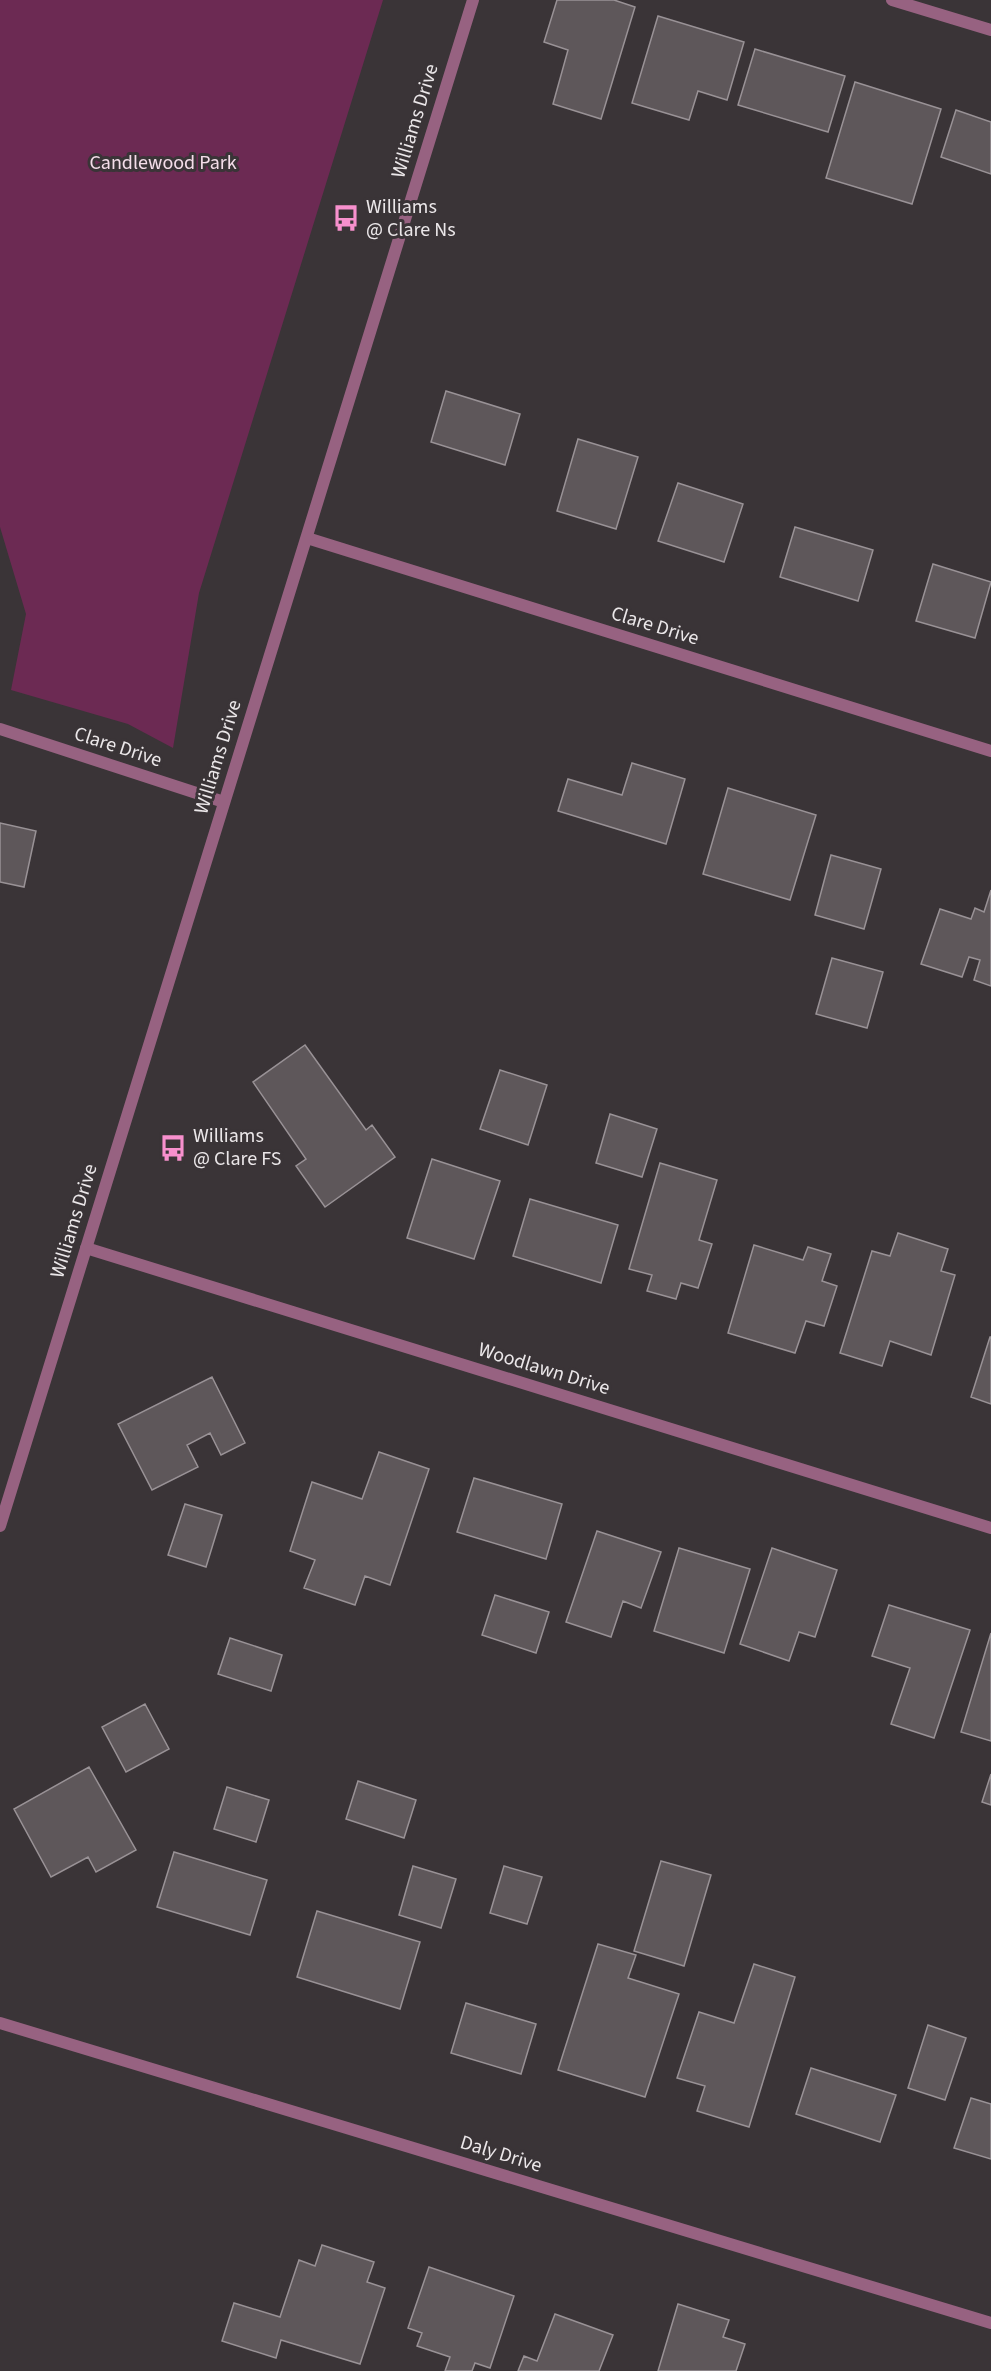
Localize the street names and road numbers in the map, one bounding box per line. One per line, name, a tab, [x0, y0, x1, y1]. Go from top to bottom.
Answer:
street label: Williams Drive	[384, 60, 446, 182]
street label: Clare Drive	[608, 599, 702, 653]
street label: Williams Drive	[187, 696, 249, 818]
street label: Clare Drive	[71, 720, 165, 774]
street label: Williams Drive	[43, 1160, 105, 1282]
street label: Woodlawn Drive	[475, 1336, 613, 1402]
street label: Daly Drive	[457, 2128, 545, 2180]

